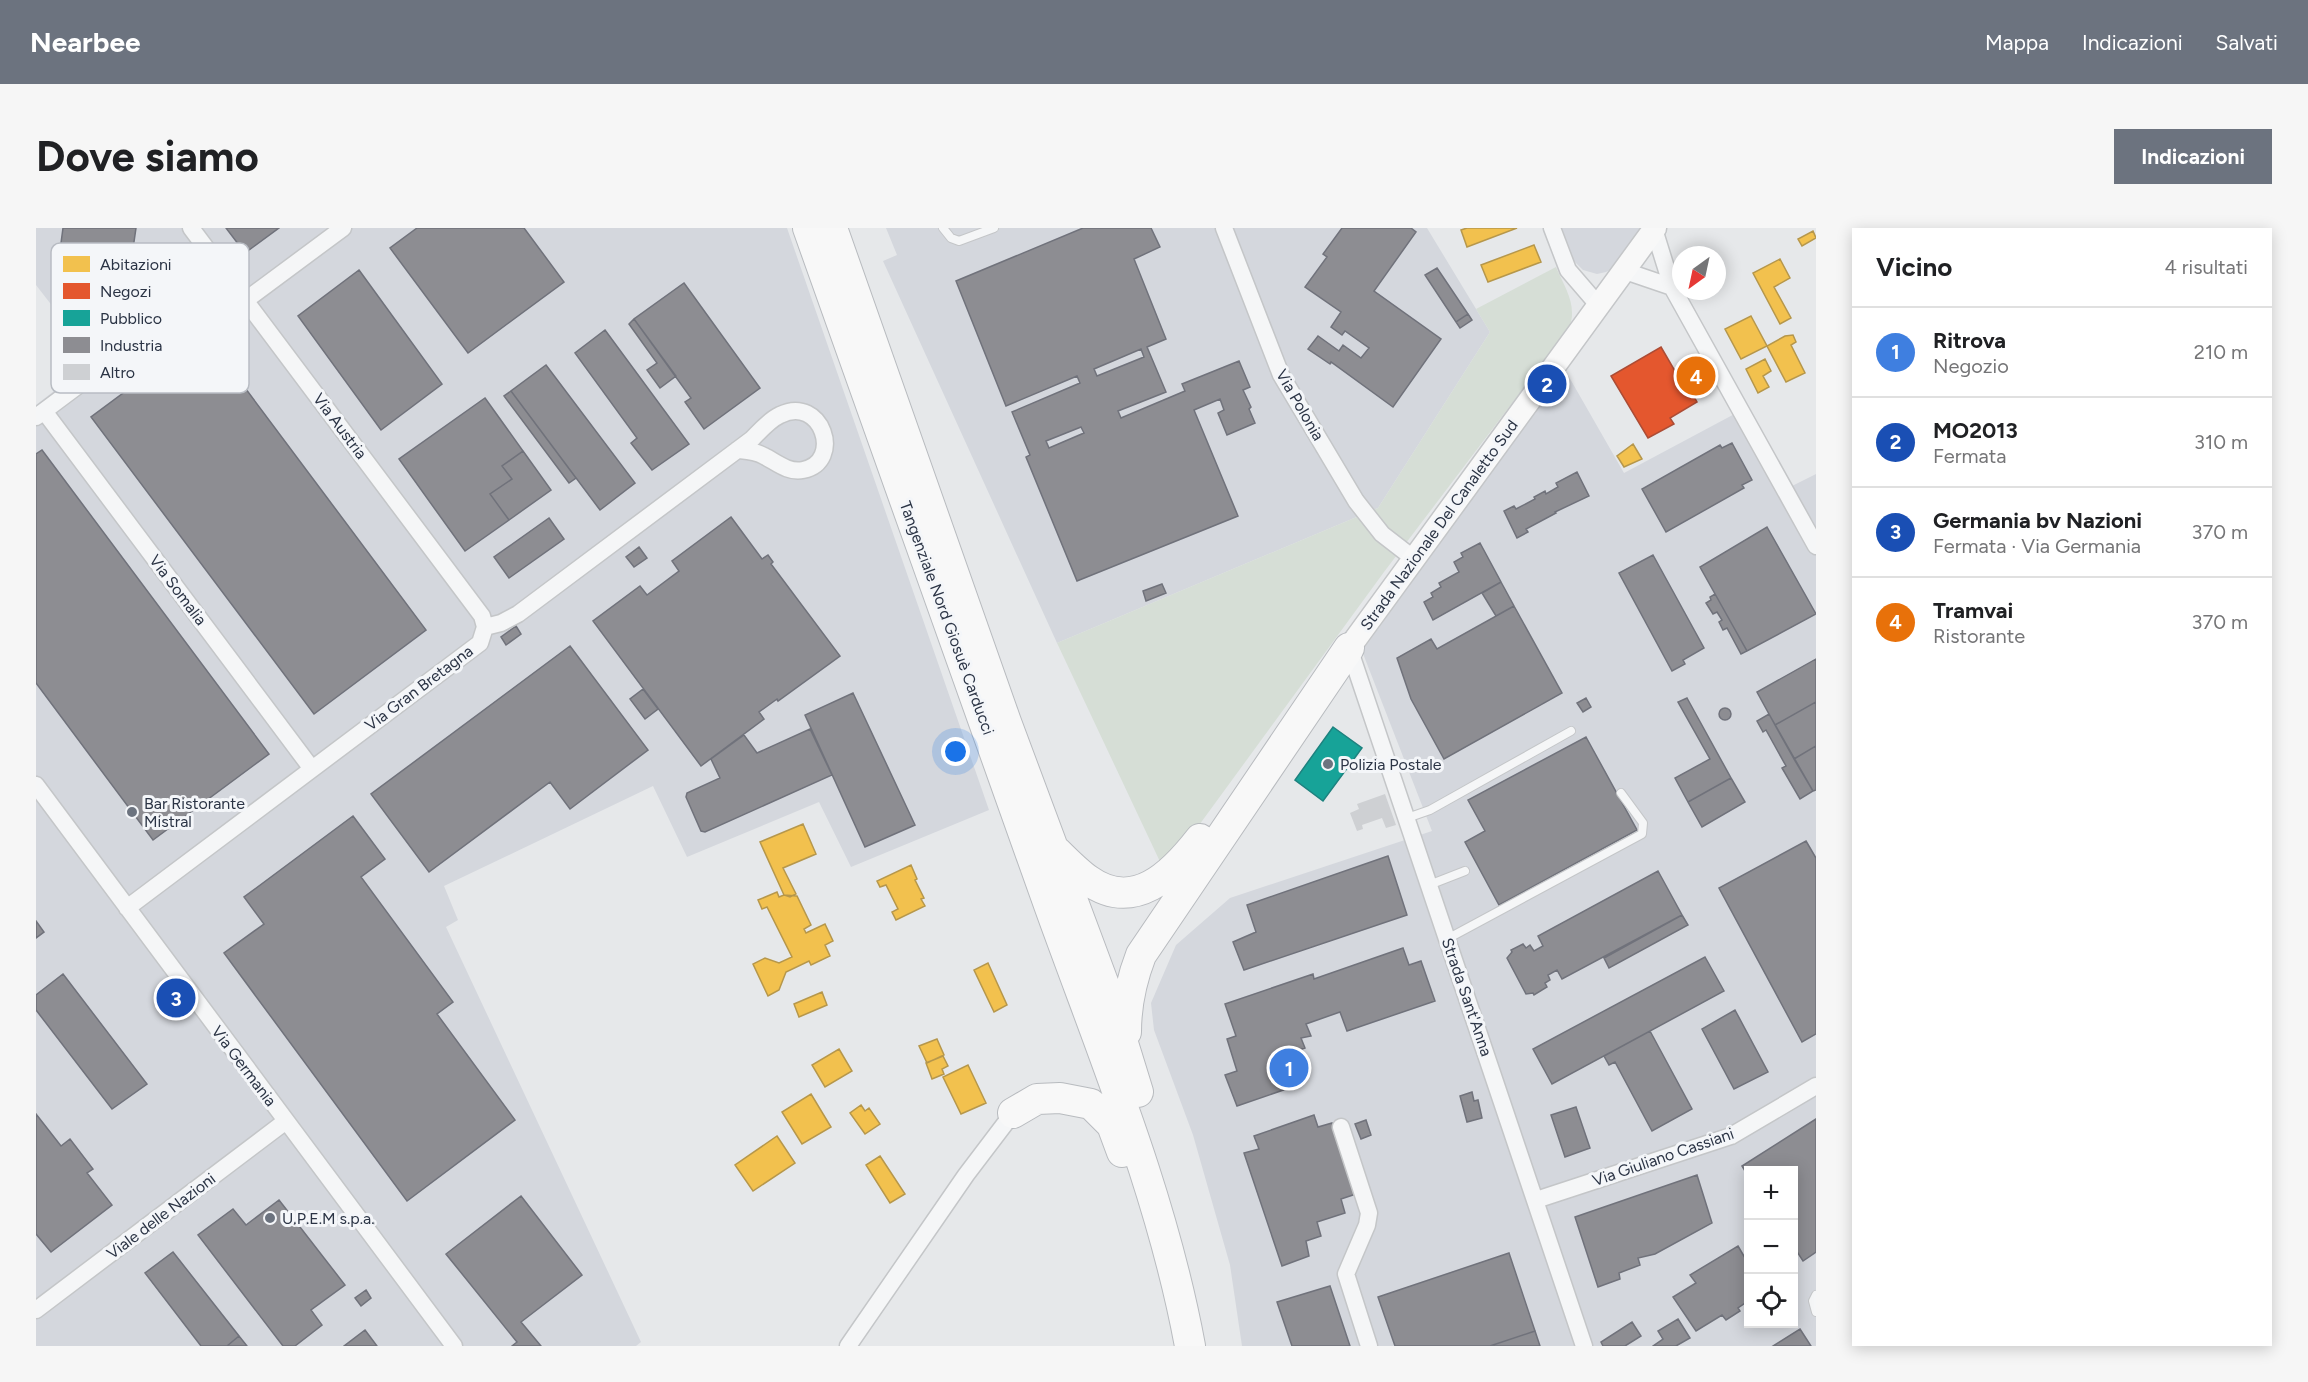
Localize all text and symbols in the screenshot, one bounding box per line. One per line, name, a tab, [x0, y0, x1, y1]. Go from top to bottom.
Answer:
text: Nearbee	[30, 25, 140, 59]
text: Mappa	[1985, 30, 2049, 55]
text: Indicazioni	[2082, 30, 2183, 55]
text: Salvati	[2216, 30, 2278, 55]
button: Indicazioni	[2114, 129, 2272, 184]
text: Dove siamo	[36, 131, 259, 182]
legend	[51, 243, 249, 393]
north arrow	[1672, 246, 1726, 300]
text: Vicino	[1876, 251, 1952, 283]
text: Abitazioni	[100, 255, 172, 274]
text: 4 risultati	[2164, 255, 2248, 279]
text: Negozi	[100, 282, 151, 301]
text: Pubblico	[100, 309, 162, 328]
text: Ritrova	[1933, 327, 2006, 354]
text: Industria	[100, 336, 162, 355]
text: 1	[1891, 340, 1900, 364]
text: 210 m	[2194, 340, 2248, 364]
pin: 4	[1676, 354, 1716, 398]
text: Negozio	[1933, 354, 2009, 378]
pin: 2	[1528, 362, 1566, 406]
text: Altro	[100, 363, 135, 382]
street label: Via Polonia	[1272, 366, 1328, 444]
street label: Via Austria	[309, 389, 371, 463]
street label: Strada Nazionale Del Canaletto Sud	[1356, 416, 1522, 634]
text: MO2013	[1933, 417, 2018, 444]
text: 2	[1890, 430, 1901, 454]
text: 310 m	[2194, 430, 2248, 454]
text: Fermata	[1933, 444, 2006, 468]
street label: Tangenziale Nord Giosuè Carducci	[896, 499, 998, 737]
text: Germania bv Nazioni	[1933, 507, 2142, 534]
text: 3	[1890, 520, 1901, 544]
text: 370 m	[2192, 520, 2248, 544]
text: Fermata · Via Germania	[1933, 534, 2141, 558]
street label: Via Somalia	[145, 551, 211, 629]
text: Tramvai	[1933, 597, 2013, 624]
text: 4	[1889, 610, 1902, 634]
text: 370 m	[2192, 610, 2248, 634]
text: Ristorante	[1933, 624, 2025, 648]
street label: Via Gran Bretagna	[361, 641, 477, 735]
your location	[941, 737, 970, 766]
place label: Polizia Postale	[1340, 755, 1442, 774]
marker: Polizia Postale	[1321, 757, 1335, 771]
place label: Bar Ristorante Mistral	[144, 794, 245, 831]
marker: Bar Ristorante Mistral	[125, 805, 139, 819]
street label: Strada Sant'Anna	[1438, 935, 1496, 1059]
pin: 3	[156, 976, 196, 1020]
street label: Via Germania	[208, 1022, 280, 1110]
pin: 1	[1270, 1046, 1308, 1090]
street label: Via Giuliano Cassiani	[1590, 1124, 1736, 1190]
map controls	[1744, 1166, 1798, 1328]
button: +	[1744, 1166, 1798, 1220]
street label: Viale delle Nazioni	[103, 1169, 219, 1263]
place label: U.P.E.M s.p.a.	[282, 1209, 375, 1228]
marker: U.P.E.M s.p.a.	[263, 1211, 277, 1225]
button: −	[1744, 1220, 1798, 1274]
button: locate	[1744, 1274, 1798, 1328]

